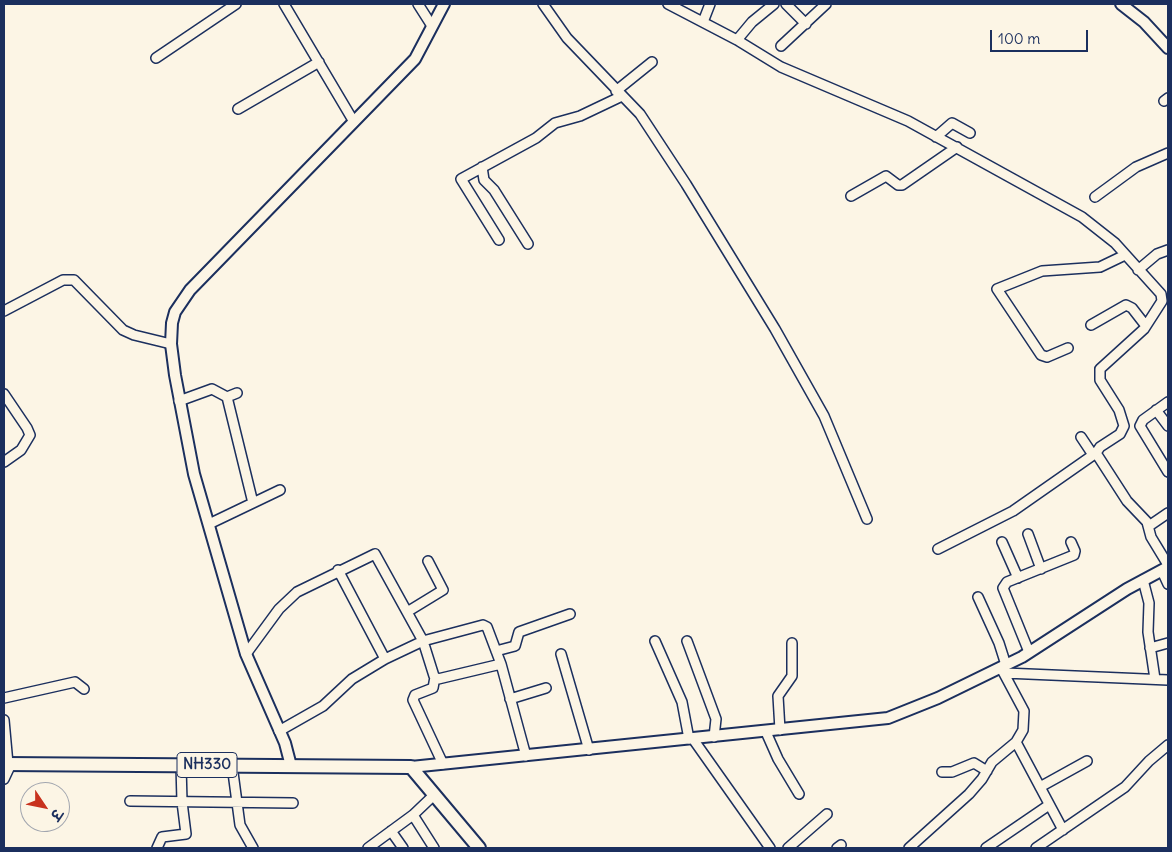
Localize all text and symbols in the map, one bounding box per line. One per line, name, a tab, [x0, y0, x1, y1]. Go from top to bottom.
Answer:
scale bar	[992, 20, 1090, 52]
text: 100 m	[998, 29, 1040, 48]
road number: NH330	[177, 752, 237, 778]
north arrow	[20, 782, 70, 832]
text: उ	[47, 806, 67, 824]

